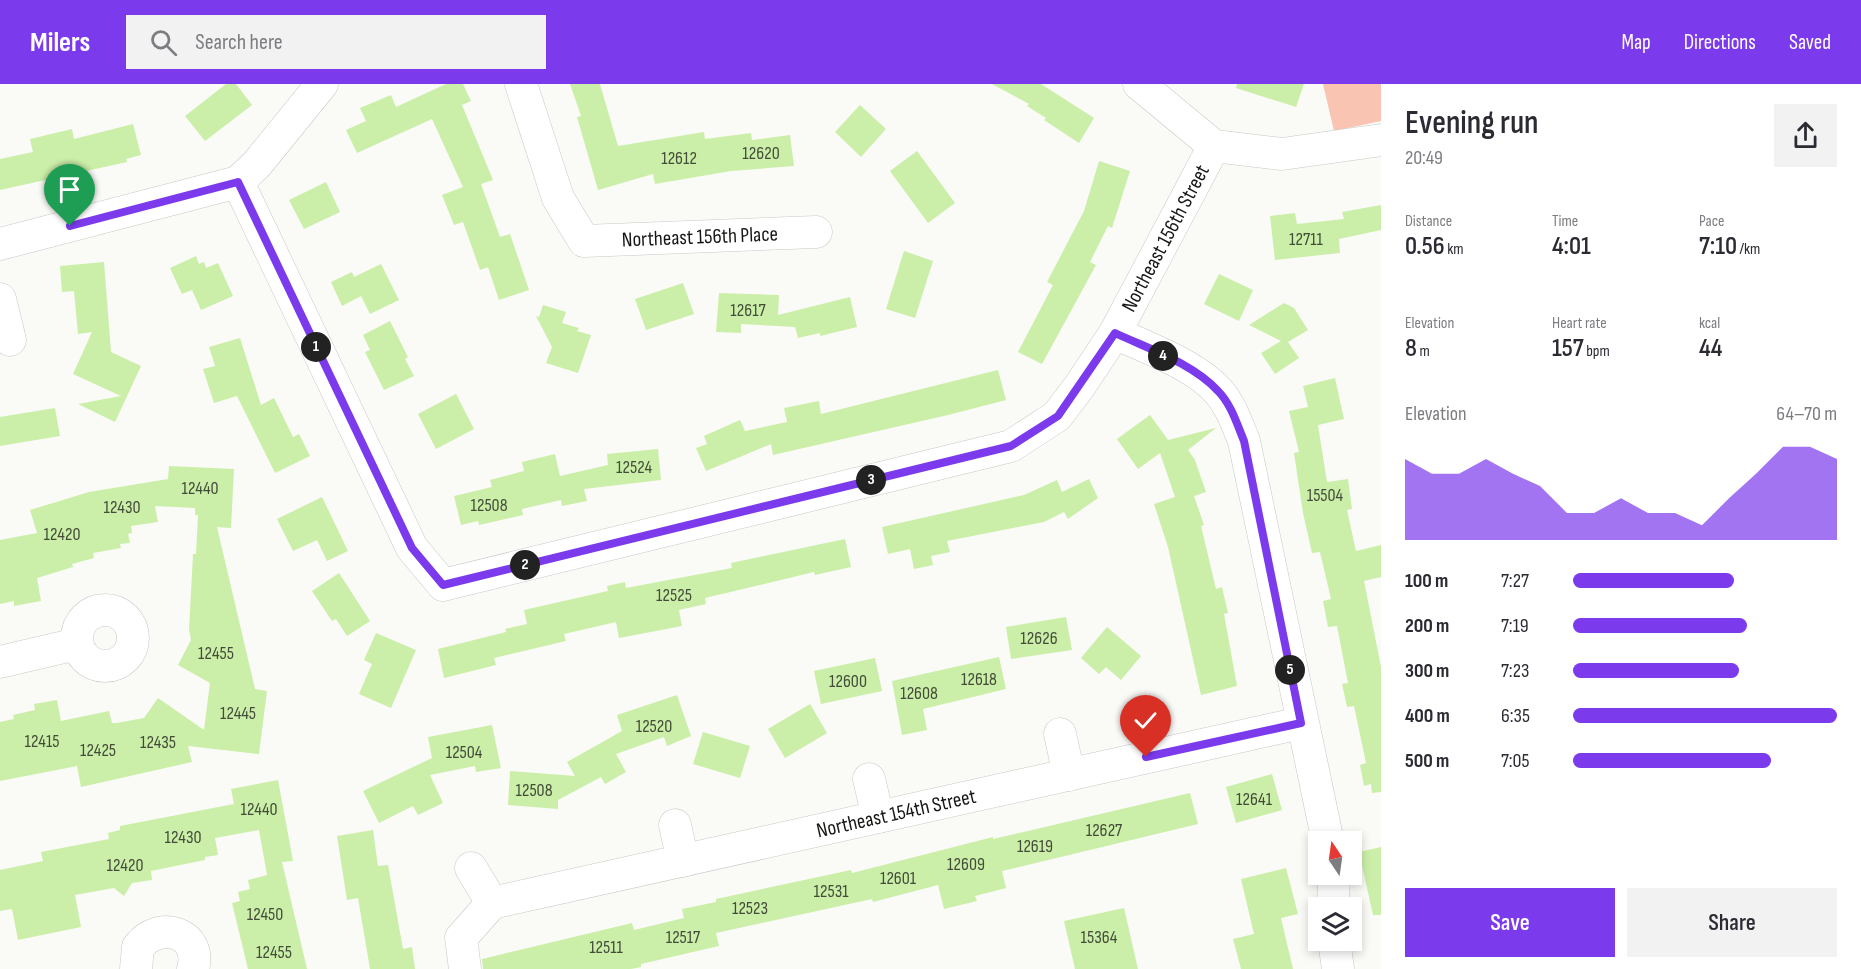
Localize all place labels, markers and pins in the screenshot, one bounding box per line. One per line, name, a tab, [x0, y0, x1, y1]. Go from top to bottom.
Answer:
pin	[44, 164, 95, 226]
pin: 1	[301, 332, 331, 362]
pin: 4	[1148, 341, 1178, 371]
pin: 3	[856, 465, 886, 495]
pin: 2	[510, 550, 540, 580]
pin: 5	[1275, 655, 1305, 685]
pin	[1120, 695, 1171, 757]

